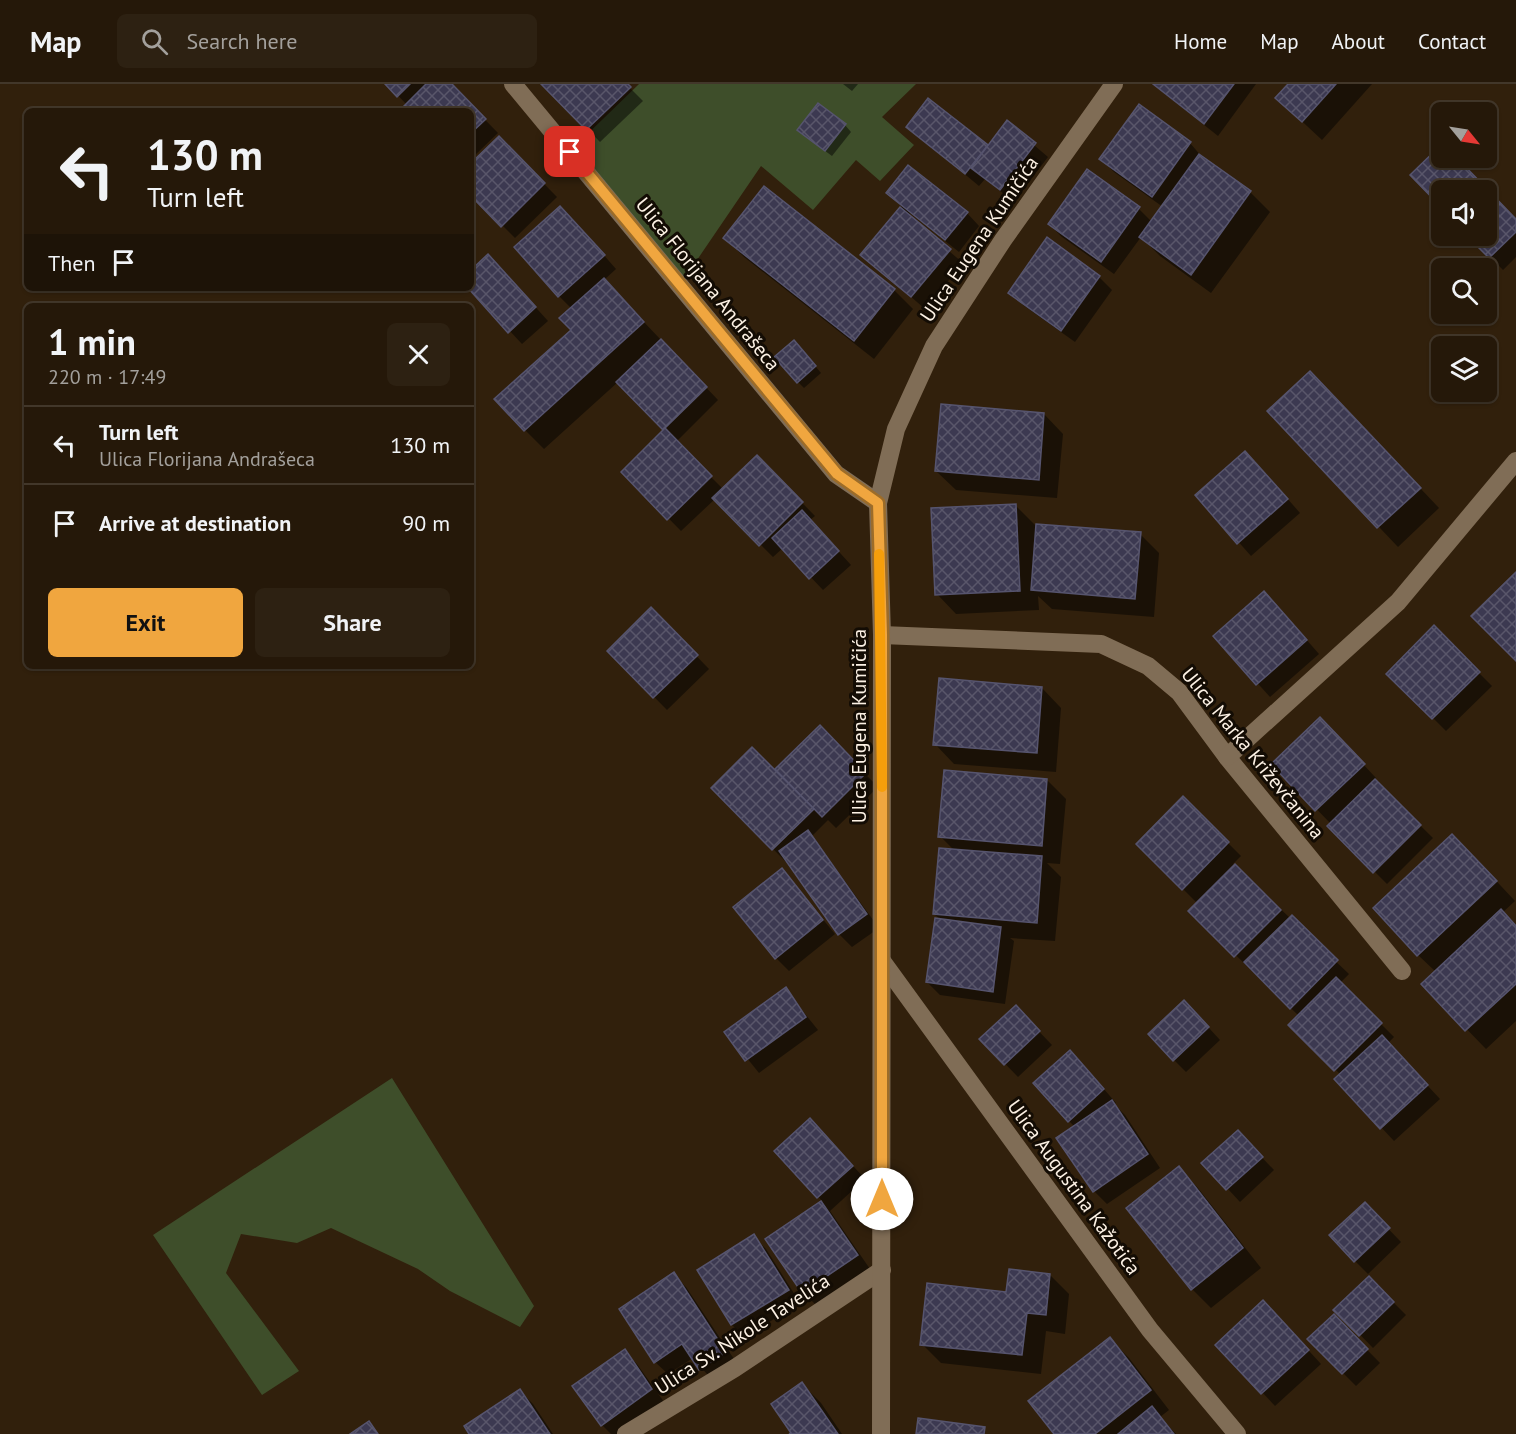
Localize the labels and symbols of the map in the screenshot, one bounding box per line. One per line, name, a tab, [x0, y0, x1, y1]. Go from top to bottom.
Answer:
north arrow	[1431, 102, 1497, 168]
pin	[544, 126, 595, 177]
street label: Ulica Eugena Kumičića	[914, 151, 1044, 327]
street label: Ulica Florijana Andrašeca	[630, 192, 786, 376]
street label: Ulica Eugena Kumičića	[846, 629, 872, 823]
street label: Ulica Marka Križevčanina	[1176, 662, 1330, 844]
street label: Ulica Augustina Kažotića	[1002, 1094, 1146, 1280]
position arrow	[850, 1167, 914, 1231]
street label: Ulica Sv. Nikole Tavelića	[650, 1268, 834, 1400]

